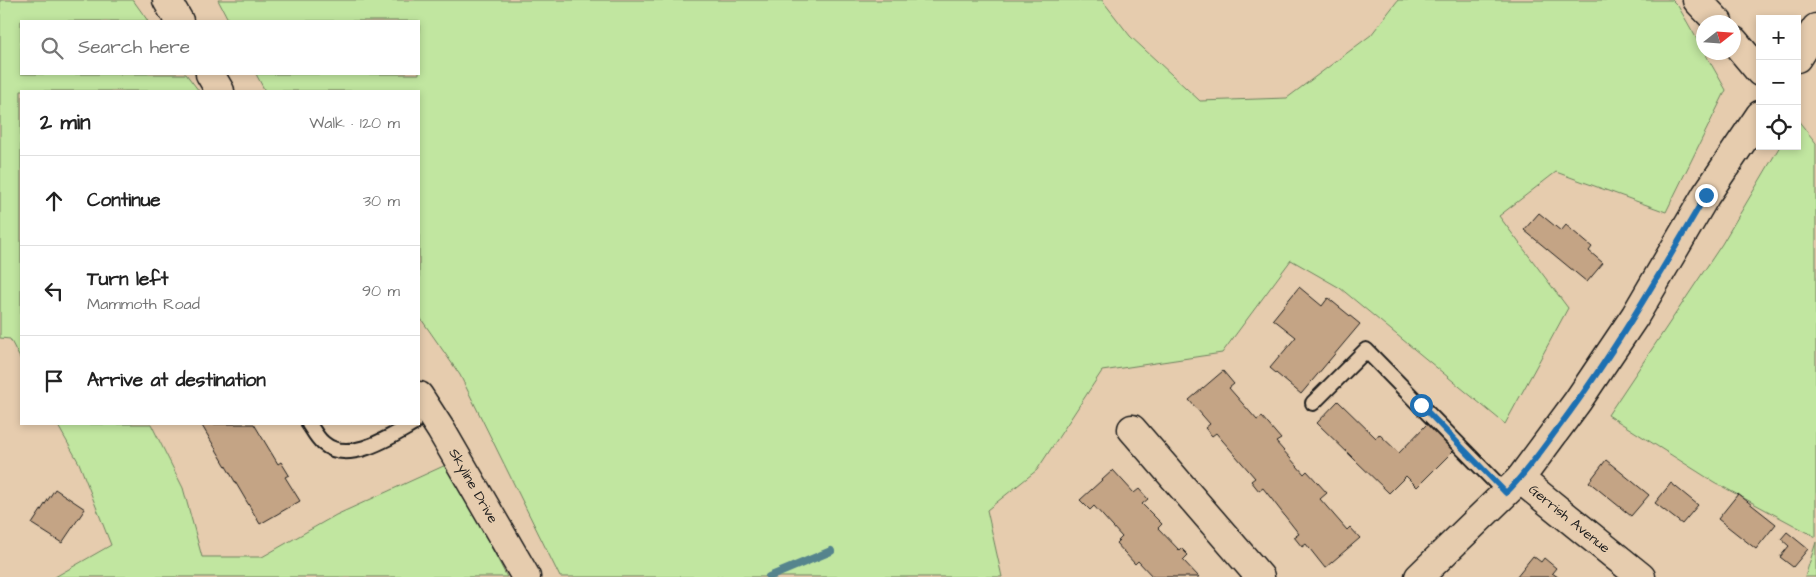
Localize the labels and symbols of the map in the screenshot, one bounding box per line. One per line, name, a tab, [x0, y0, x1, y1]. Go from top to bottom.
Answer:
north arrow	[1696, 15, 1741, 60]
route end	[1695, 184, 1718, 207]
route start	[1410, 394, 1433, 417]
street label: Skyline Drive	[443, 445, 503, 528]
street label: Gerrish Avenue	[1524, 480, 1614, 558]

